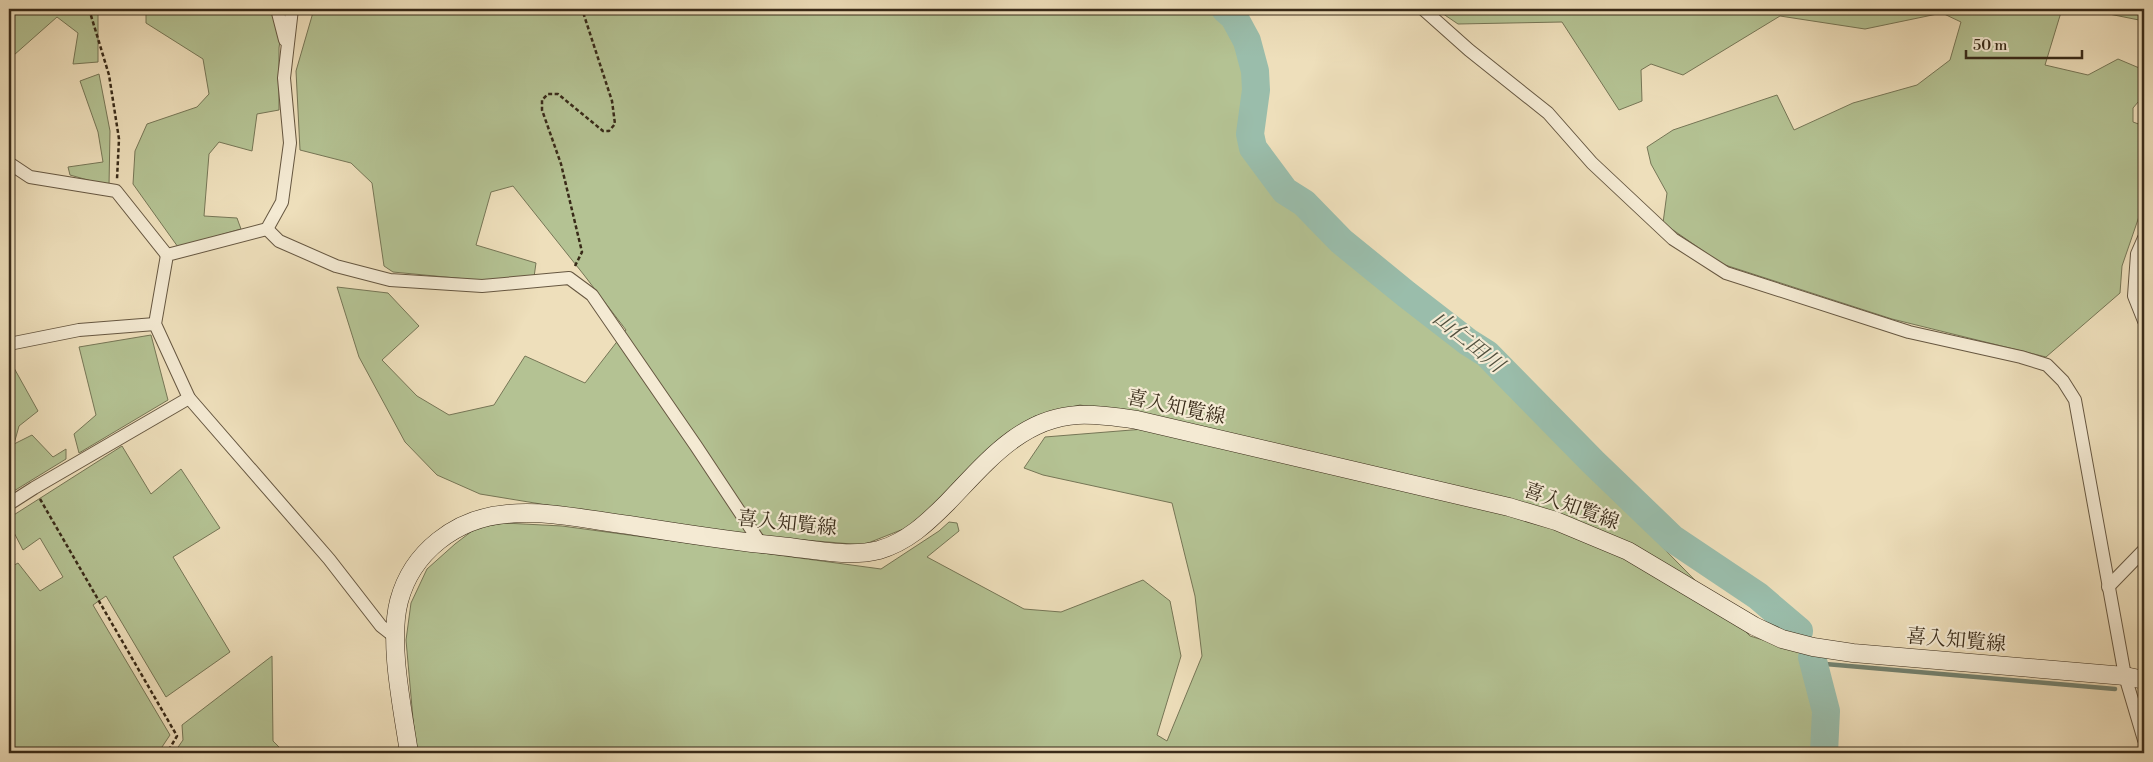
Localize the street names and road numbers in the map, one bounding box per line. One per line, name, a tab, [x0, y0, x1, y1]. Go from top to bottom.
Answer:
street label: 喜入知覧線	[1124, 385, 1228, 431]
street label: 喜入知覧線	[1520, 478, 1622, 536]
street label: 喜入知覧線	[736, 506, 838, 542]
street label: 喜入知覧線	[1905, 624, 2007, 658]

